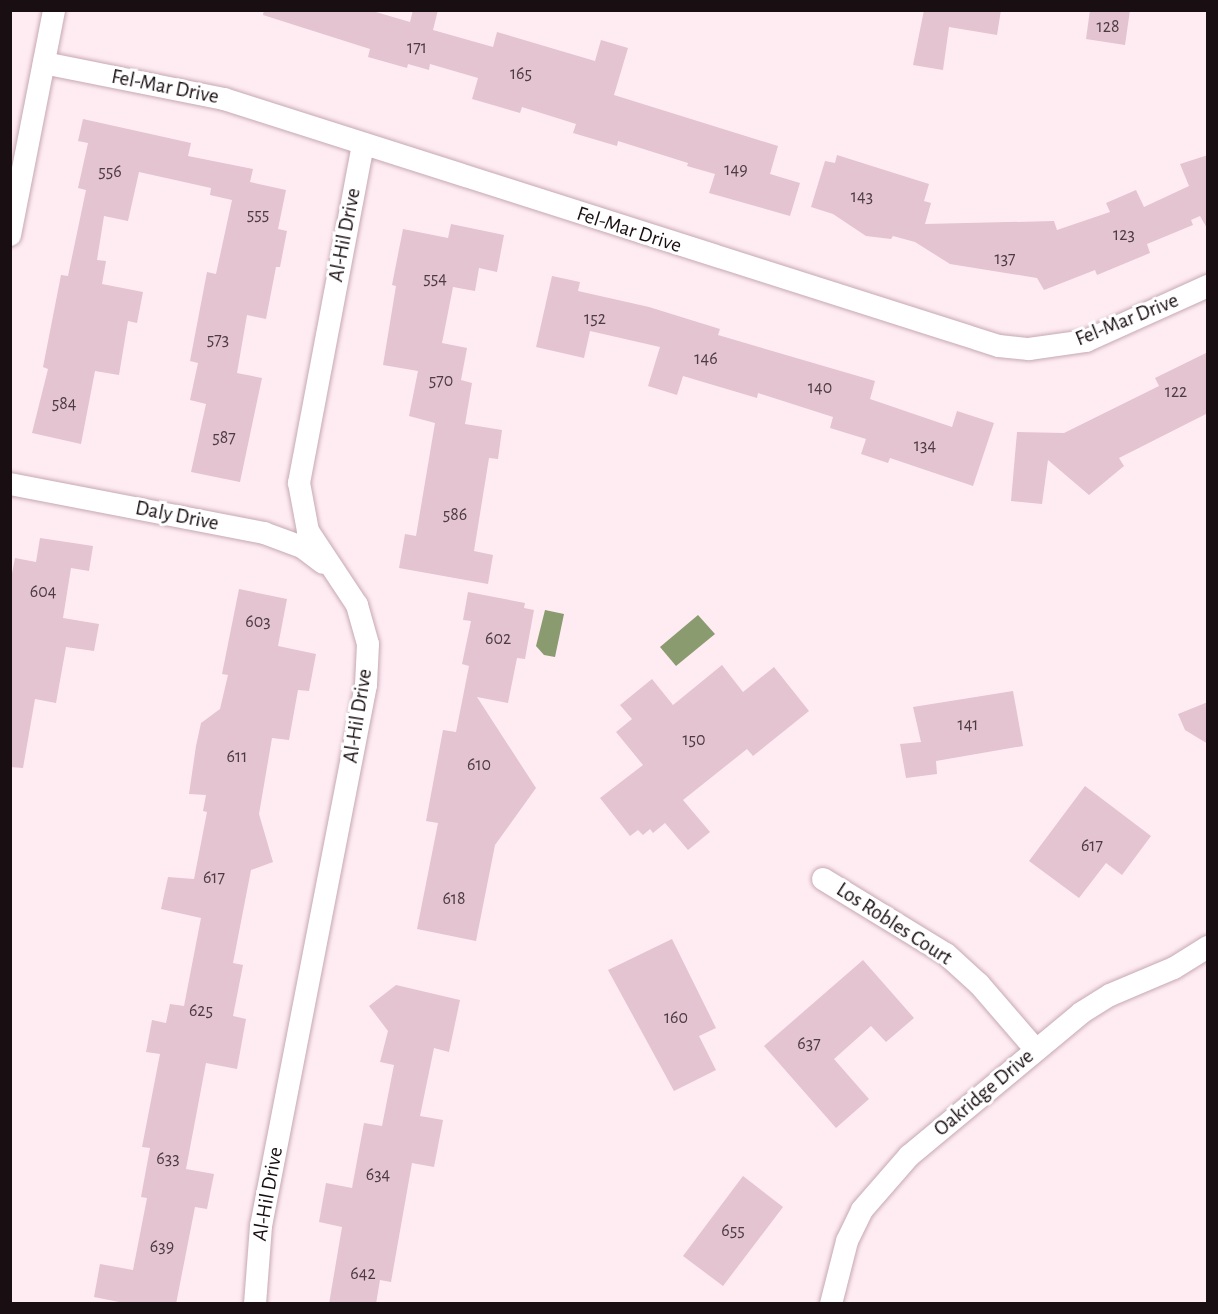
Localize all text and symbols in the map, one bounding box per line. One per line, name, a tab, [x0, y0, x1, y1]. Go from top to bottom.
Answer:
house number: 128	[1097, 16, 1119, 38]
house number: 171	[407, 37, 427, 59]
house number: 165	[510, 63, 532, 85]
street label: Fel-Mar Drive	[109, 64, 221, 110]
house number: 149	[724, 159, 748, 181]
house number: 556	[98, 161, 122, 183]
street label: Al-Hil Drive	[324, 186, 366, 284]
house number: 143	[851, 186, 873, 208]
street label: Fel-Mar Drive	[573, 201, 685, 259]
house number: 555	[247, 204, 269, 226]
house number: 123	[1113, 224, 1135, 246]
house number: 137	[994, 248, 1016, 270]
house number: 554	[423, 268, 447, 290]
street label: Fel-Mar Drive	[1072, 288, 1182, 352]
house number: 152	[584, 308, 606, 330]
house number: 573	[207, 329, 229, 351]
house number: 146	[694, 348, 718, 370]
house number: 570	[429, 370, 453, 392]
house number: 140	[808, 377, 832, 399]
house number: 122	[1165, 381, 1187, 403]
house number: 584	[52, 393, 76, 415]
house number: 587	[212, 427, 236, 449]
house number: 134	[914, 435, 936, 457]
street label: Daly Drive	[133, 496, 221, 536]
house number: 586	[443, 504, 467, 526]
house number: 604	[30, 581, 56, 603]
house number: 603	[245, 611, 271, 633]
house number: 602	[485, 628, 511, 650]
street label: Al-Hil Drive	[338, 667, 378, 765]
house number: 141	[957, 714, 979, 736]
house number: 150	[682, 729, 706, 751]
house number: 611	[227, 746, 247, 768]
house number: 610	[467, 754, 491, 776]
house number: 617	[1081, 835, 1103, 857]
house number: 617	[203, 867, 225, 889]
street label: Los Robles Court	[831, 877, 957, 971]
house number: 618	[442, 888, 466, 910]
house number: 625	[189, 1000, 213, 1022]
house number: 160	[664, 1007, 688, 1029]
house number: 637	[797, 1033, 821, 1055]
street label: Oakridge Drive	[929, 1044, 1039, 1142]
street label: Al-Hil Drive	[247, 1145, 289, 1243]
house number: 633	[156, 1148, 180, 1170]
house number: 634	[366, 1164, 390, 1186]
house number: 655	[721, 1220, 745, 1242]
house number: 639	[150, 1236, 174, 1258]
house number: 642	[350, 1263, 376, 1285]

